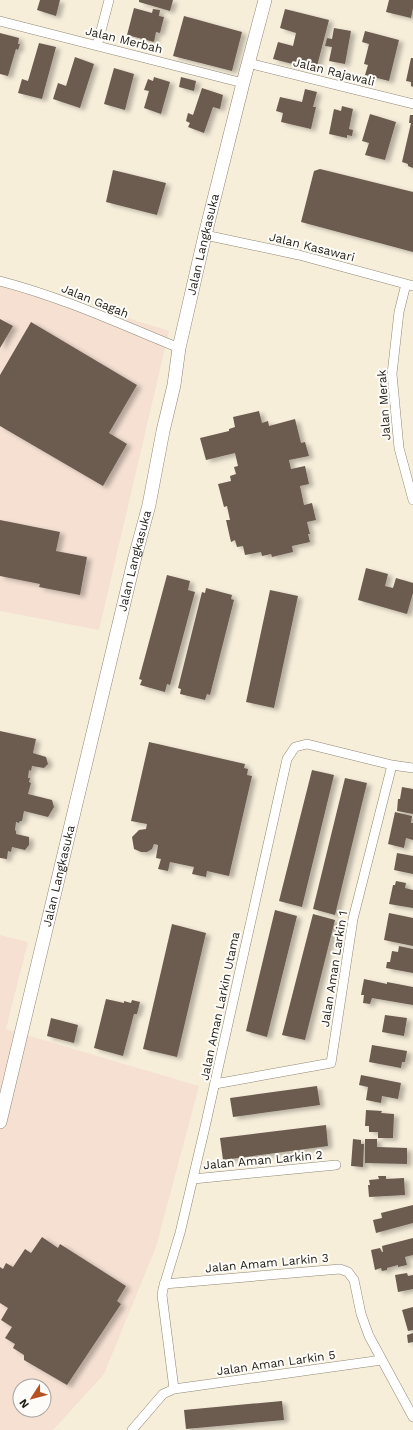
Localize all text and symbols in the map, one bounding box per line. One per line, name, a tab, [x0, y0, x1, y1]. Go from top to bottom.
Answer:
street label: Jalan Merbah	[84, 24, 164, 56]
street label: Jalan Rajawali	[292, 55, 376, 89]
street label: Jalan Langkasuka	[184, 192, 222, 297]
street label: Jalan Kasawari	[268, 230, 356, 264]
street label: Jalan Gagah	[59, 281, 131, 321]
street label: Jalan Merak	[375, 369, 393, 441]
street label: Jalan Langkasuka	[115, 509, 154, 613]
street label: Jalan Langkasuka	[40, 824, 78, 928]
street label: Jalan Aman Larkin 1	[318, 910, 350, 1028]
street label: Jalan Aman Larkin Utama	[197, 930, 243, 1082]
street label: Jalan Aman Larkin 2	[203, 1148, 323, 1172]
street label: Jalan Amam Larkin 3	[205, 1251, 329, 1275]
street label: Jalan Aman Larkin 5	[216, 1348, 336, 1378]
north arrow	[12, 1378, 52, 1418]
text: N	[17, 1396, 32, 1411]

